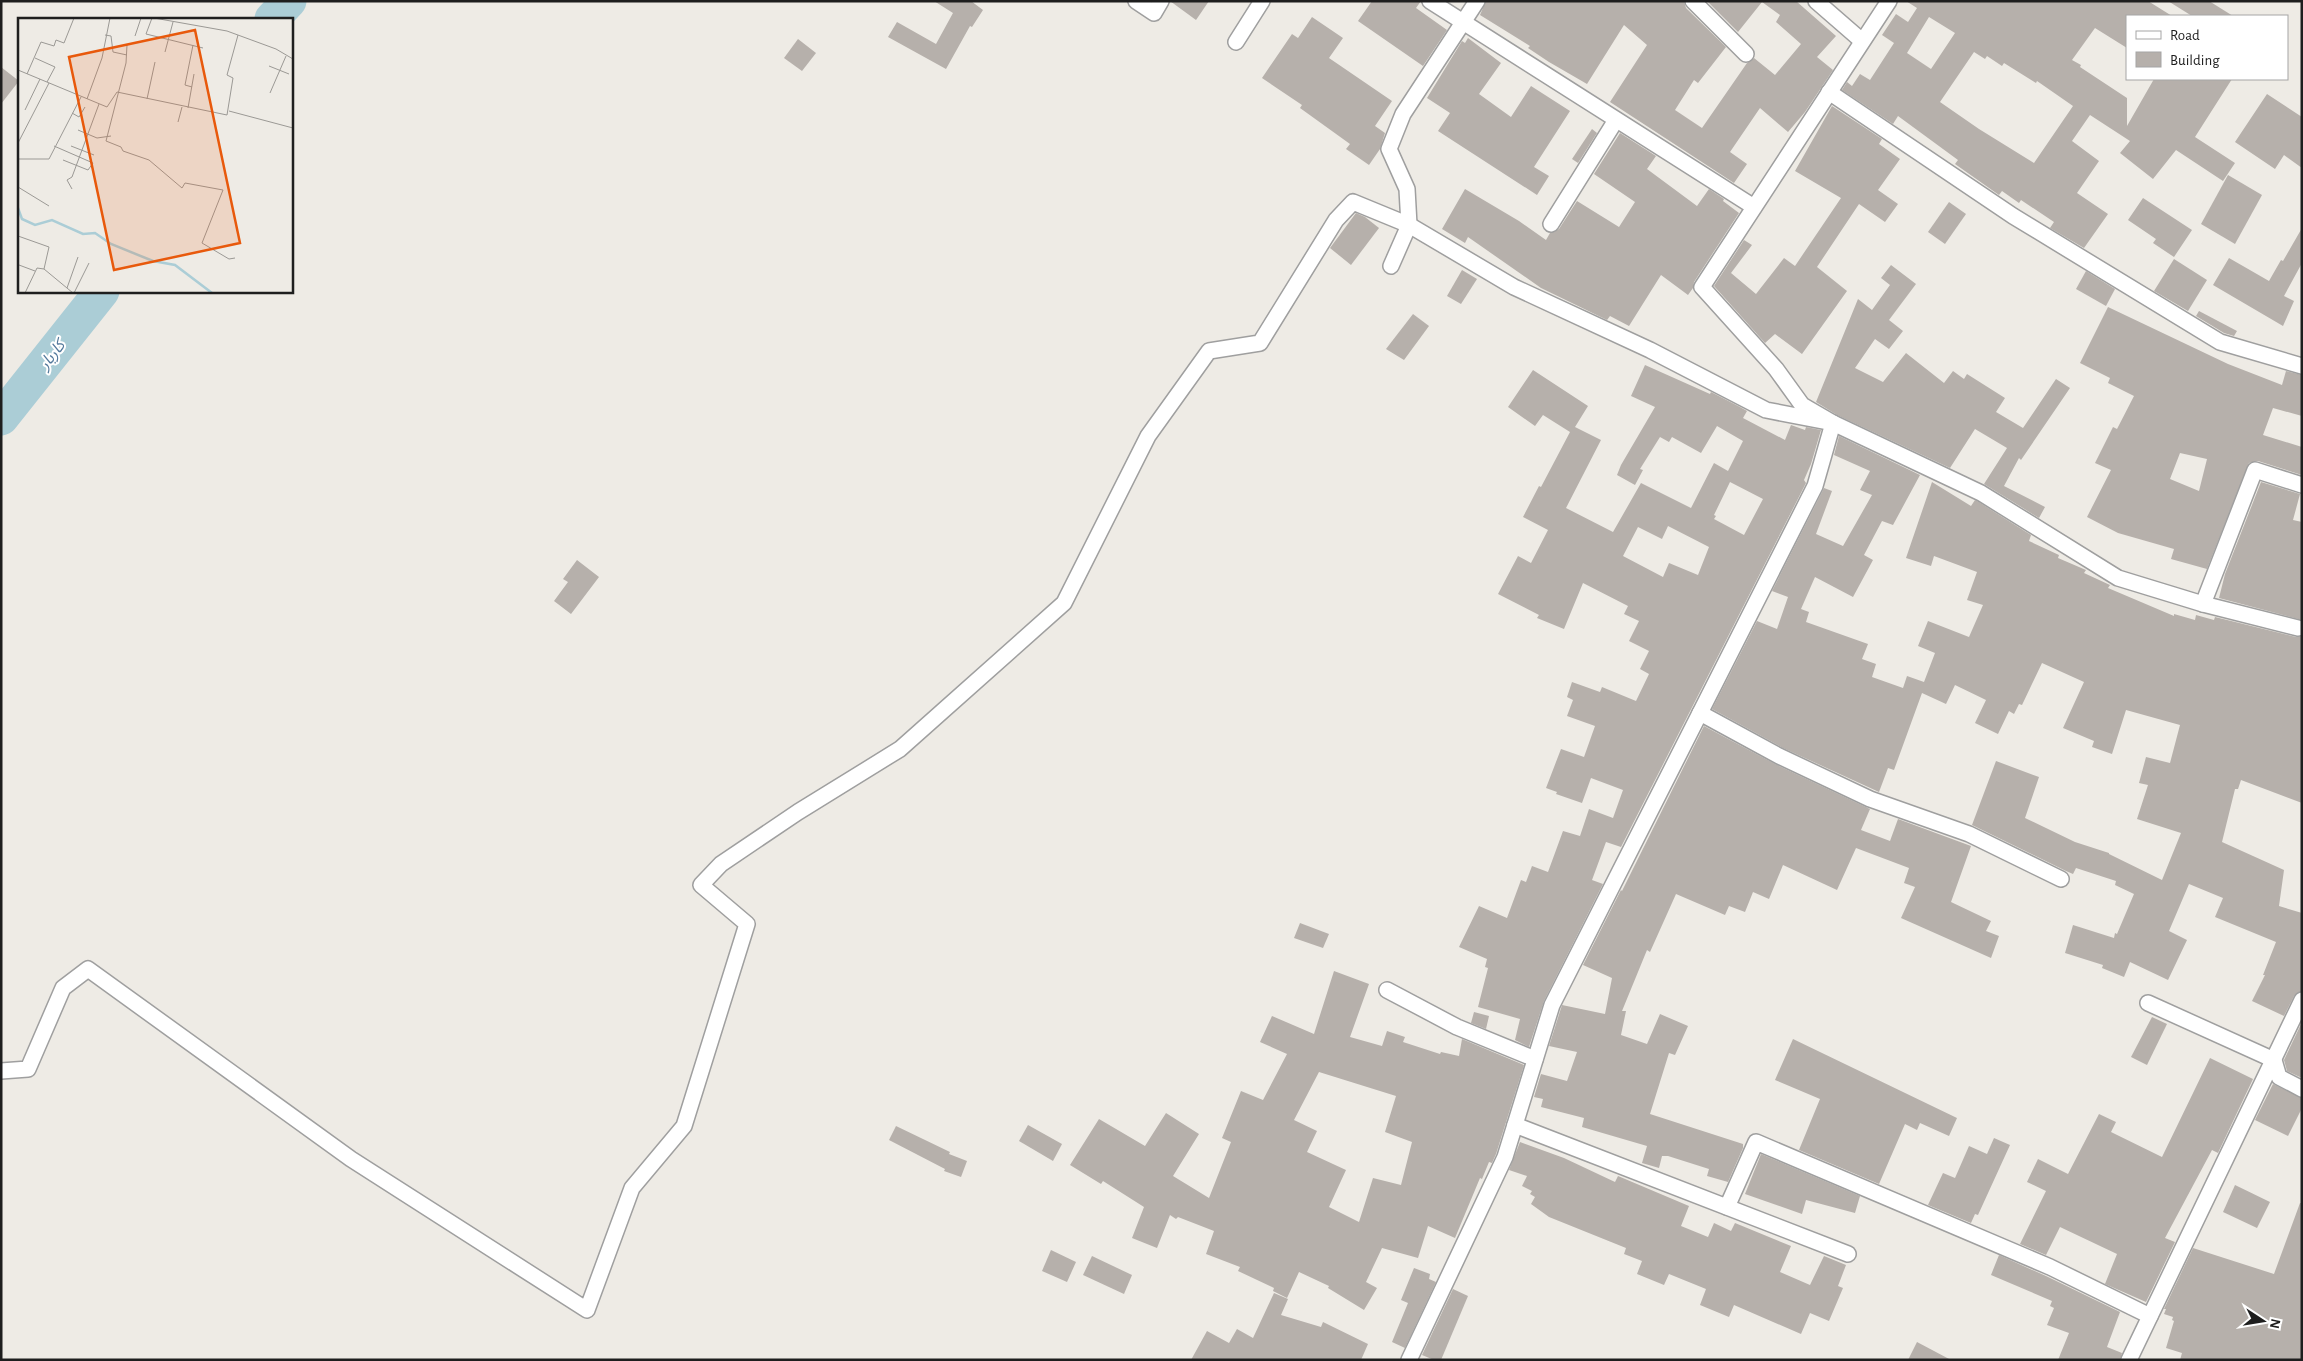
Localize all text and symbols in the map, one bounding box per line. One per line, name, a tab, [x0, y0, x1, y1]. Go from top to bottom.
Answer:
legend	[2126, 15, 2288, 80]
inset map	[18, 18, 292, 292]
text: Road	[2170, 28, 2200, 43]
text: Building	[2170, 53, 2220, 68]
water label: کاربار	[35, 335, 71, 375]
north arrow	[2238, 1296, 2288, 1346]
text: N	[2267, 1317, 2283, 1330]

